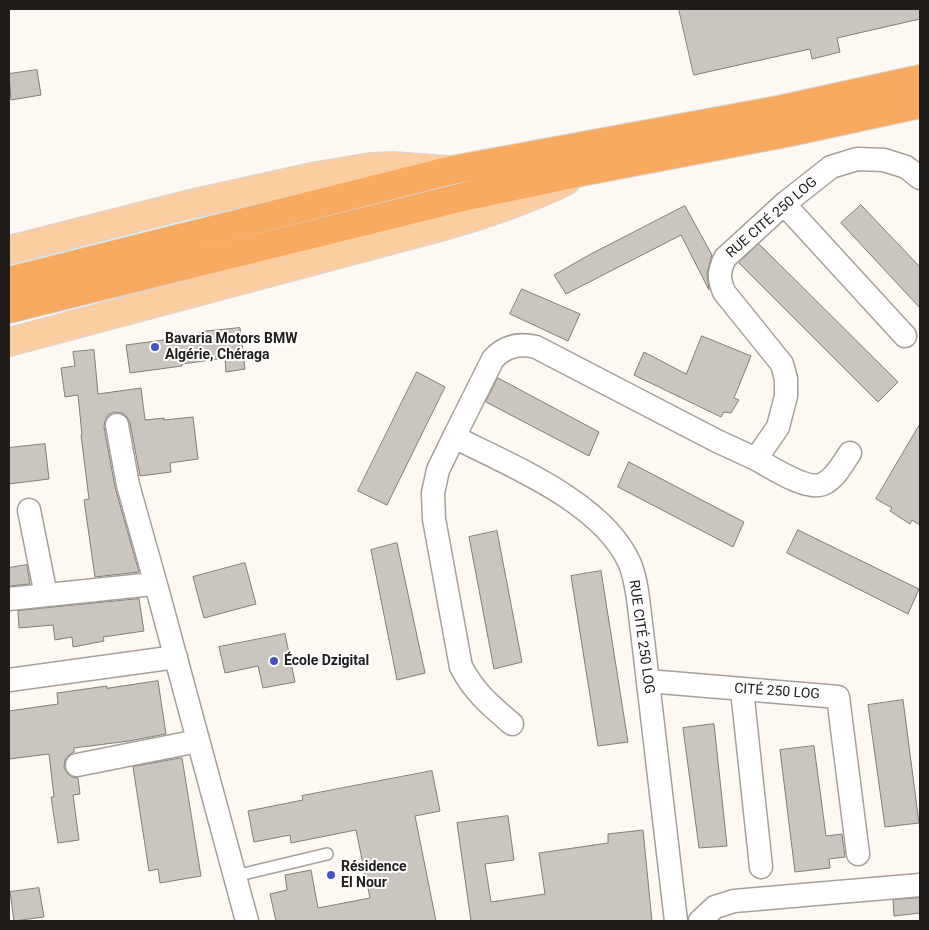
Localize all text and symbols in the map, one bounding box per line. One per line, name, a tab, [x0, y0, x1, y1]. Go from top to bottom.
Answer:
street label: RUE CITÉ 250 LOG	[723, 174, 821, 262]
place label: Bavaria Motors BMW Algérie, Chéraga	[165, 331, 297, 364]
marker: Bavaria Motors BMW Algérie, Chéraga	[149, 341, 161, 353]
street label: RUE CITÉ 250 LOG	[625, 579, 657, 695]
place label: École Dzigital	[284, 653, 369, 669]
marker: École Dzigital	[268, 655, 280, 667]
street label: CITÉ 250 LOG	[734, 681, 820, 703]
place label: Résidence El Nour	[341, 859, 407, 892]
marker: Résidence El Nour	[325, 869, 337, 881]

